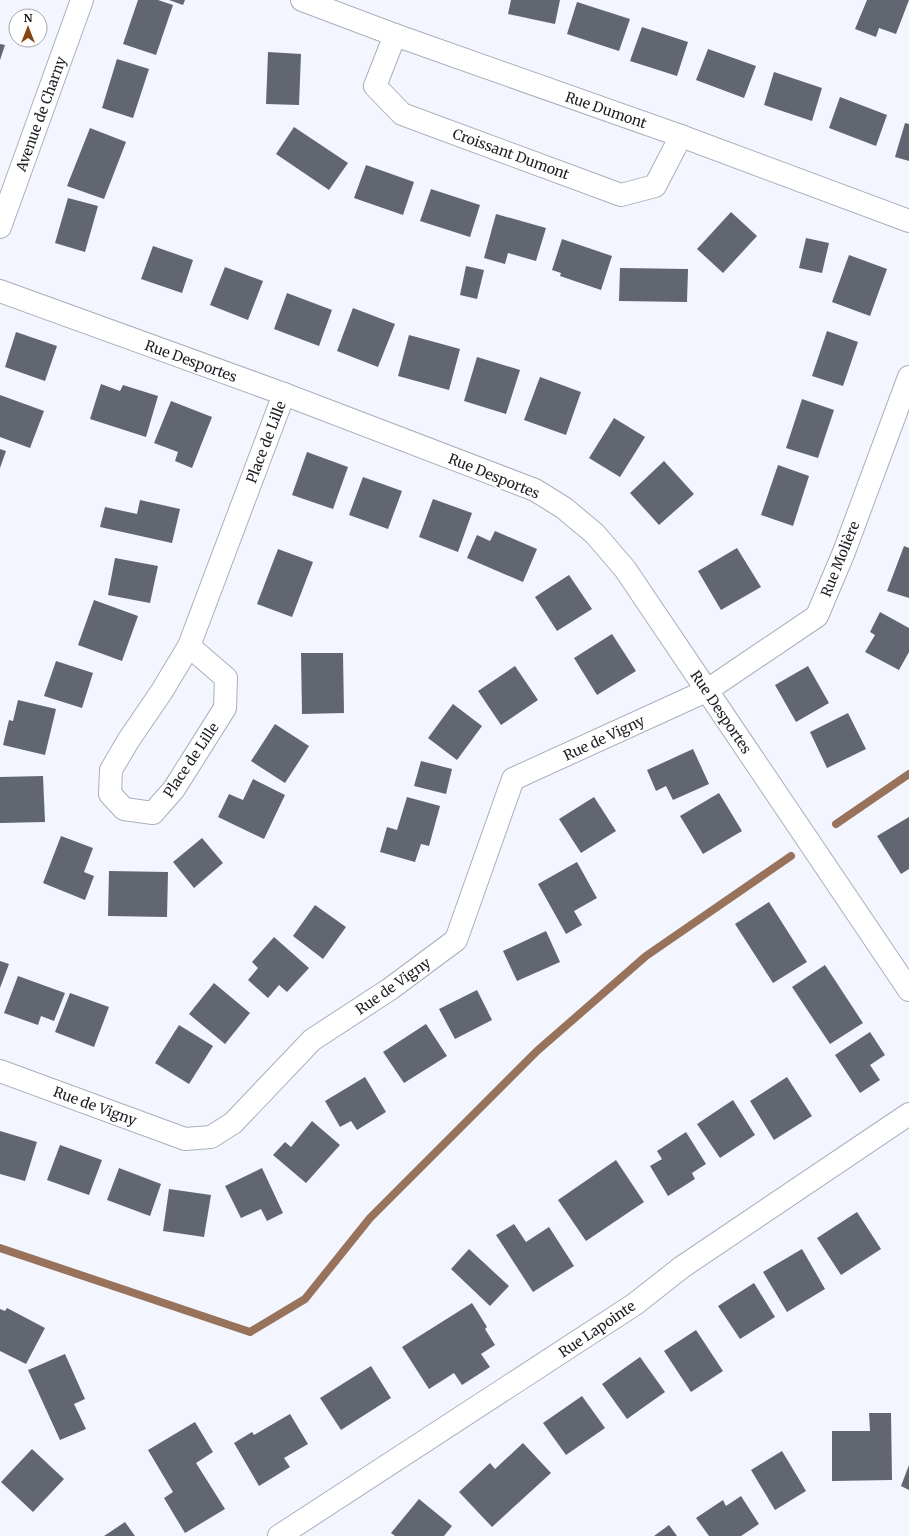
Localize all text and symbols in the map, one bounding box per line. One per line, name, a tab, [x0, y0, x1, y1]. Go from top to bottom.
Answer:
north arrow	[8, 8, 48, 48]
text: N	[24, 11, 33, 25]
street label: Avenue de Charny	[12, 53, 70, 175]
street label: Rue Dumont	[563, 88, 650, 132]
street label: Croissant Dumont	[450, 125, 572, 184]
street label: Rue Desportes	[142, 336, 240, 386]
street label: Place de Lille	[242, 398, 290, 486]
street label: Rue Desportes	[446, 450, 542, 503]
street label: Rue Molière	[817, 518, 863, 600]
street label: Rue Desportes	[686, 667, 756, 757]
street label: Rue de Vigny	[561, 711, 648, 765]
street label: Place de Lille	[159, 719, 223, 801]
street label: Rue de Vigny	[352, 953, 435, 1018]
street label: Rue de Vigny	[51, 1083, 140, 1130]
street label: Rue Lapointe	[555, 1297, 639, 1361]

